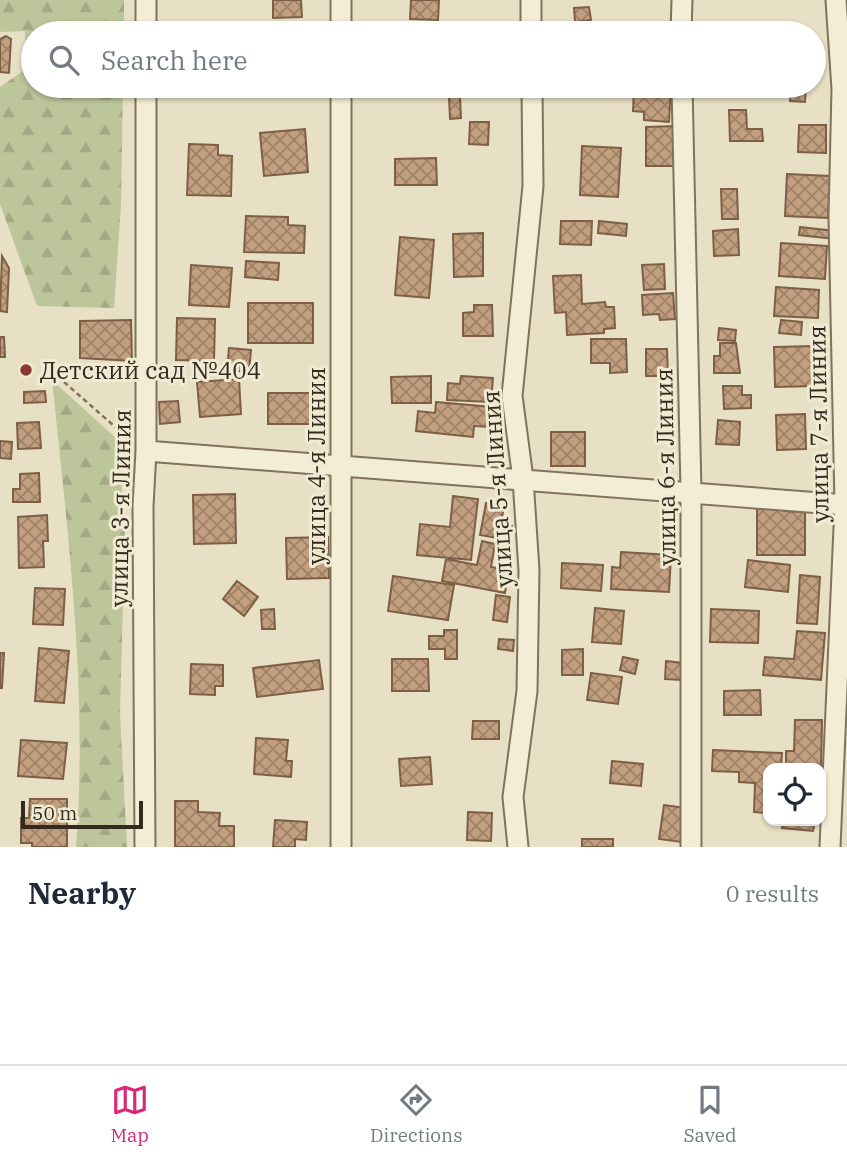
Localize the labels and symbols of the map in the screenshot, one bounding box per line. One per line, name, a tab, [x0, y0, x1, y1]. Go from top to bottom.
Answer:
street label: улица 7-я Линия	[800, 325, 836, 523]
place label: Детский сад №404	[40, 354, 261, 386]
marker: Детский сад №404	[18, 362, 34, 378]
street label: улица 4-я Линия	[300, 367, 332, 565]
street label: улица 6-я Линия	[647, 368, 683, 566]
street label: улица 5-я Линия	[474, 389, 520, 589]
street label: улица 3-я Линия	[102, 409, 138, 607]
scale bar	[21, 798, 144, 830]

